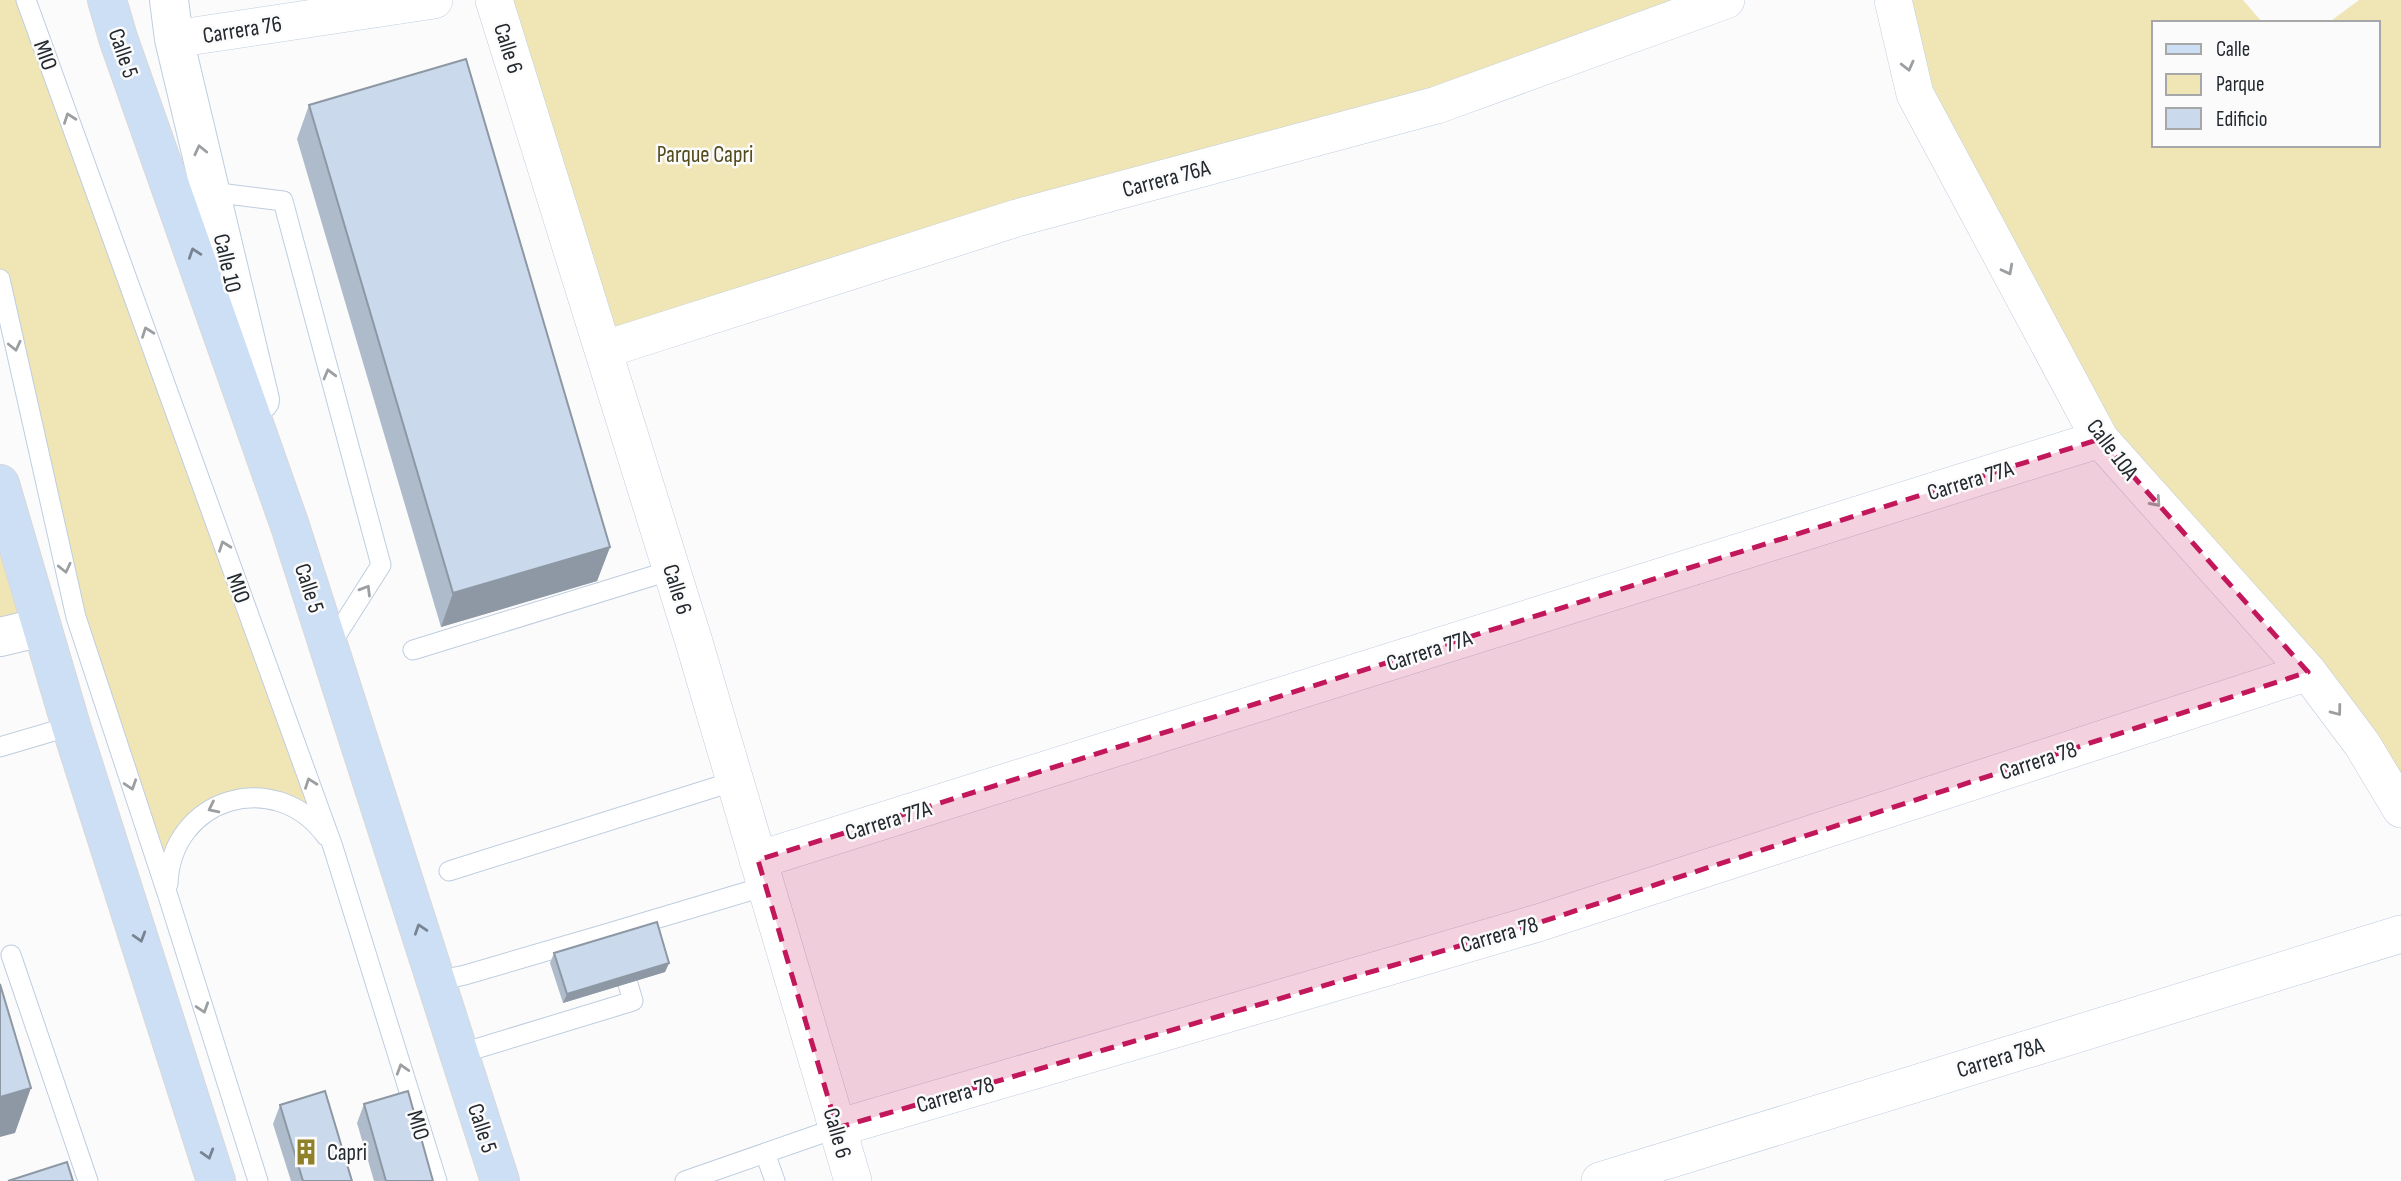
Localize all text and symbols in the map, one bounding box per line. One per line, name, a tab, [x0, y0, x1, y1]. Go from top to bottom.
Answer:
street label: Carrera 76	[201, 10, 284, 50]
street label: Calle 6	[487, 20, 529, 77]
legend	[2152, 21, 2380, 147]
street label: Calle 5	[102, 25, 144, 82]
street label: MIO	[27, 37, 63, 74]
text: Calle	[2216, 37, 2250, 62]
one-way arrow	[1900, 60, 1914, 72]
text: Parque	[2216, 72, 2264, 97]
text: Edificio	[2216, 107, 2267, 132]
one-way arrow	[63, 113, 77, 125]
park label: Parque Capri	[657, 141, 753, 169]
one-way arrow	[194, 144, 209, 156]
street label: Carrera 76A	[1119, 154, 1213, 204]
street label: Calle 10	[207, 231, 247, 295]
one-way arrow	[188, 248, 202, 260]
one-way arrow	[2000, 263, 2013, 275]
one-way arrow	[141, 327, 155, 339]
one-way arrow	[7, 340, 21, 352]
one-way arrow	[323, 368, 338, 380]
street label: Calle 10A	[2080, 414, 2144, 486]
street label: Carrera 77A	[1924, 455, 2017, 507]
one-way arrow	[2148, 494, 2160, 507]
one-way arrow	[218, 541, 232, 553]
street label: Calle 5	[288, 560, 330, 617]
street label: Calle 6	[656, 561, 698, 618]
one-way arrow	[56, 562, 71, 574]
street label: MIO	[220, 570, 256, 607]
one-way arrow	[358, 585, 371, 598]
street label: Carrera 77A	[1383, 624, 1476, 678]
one-way arrow	[2328, 703, 2341, 716]
street label: Carrera 78	[1996, 735, 2081, 787]
one-way arrow	[304, 777, 318, 789]
one-way arrow	[123, 779, 138, 791]
street label: Carrera 77A	[842, 795, 935, 847]
one-way arrow	[208, 800, 220, 814]
street label: Carrera 78	[1457, 911, 1541, 959]
one-way arrow	[413, 924, 428, 936]
one-way arrow	[131, 931, 146, 943]
one-way arrow	[195, 1001, 210, 1013]
street label: Carrera 78A	[1953, 1031, 2047, 1084]
one-way arrow	[396, 1063, 410, 1076]
street label: Carrera 78	[913, 1071, 997, 1119]
street label: Calle 5	[461, 1100, 503, 1157]
street label: Calle 6	[817, 1105, 858, 1162]
street label: MIO	[400, 1107, 436, 1144]
building icon: Capri	[291, 1137, 321, 1167]
place label: Capri	[327, 1139, 367, 1167]
one-way arrow	[200, 1147, 214, 1160]

